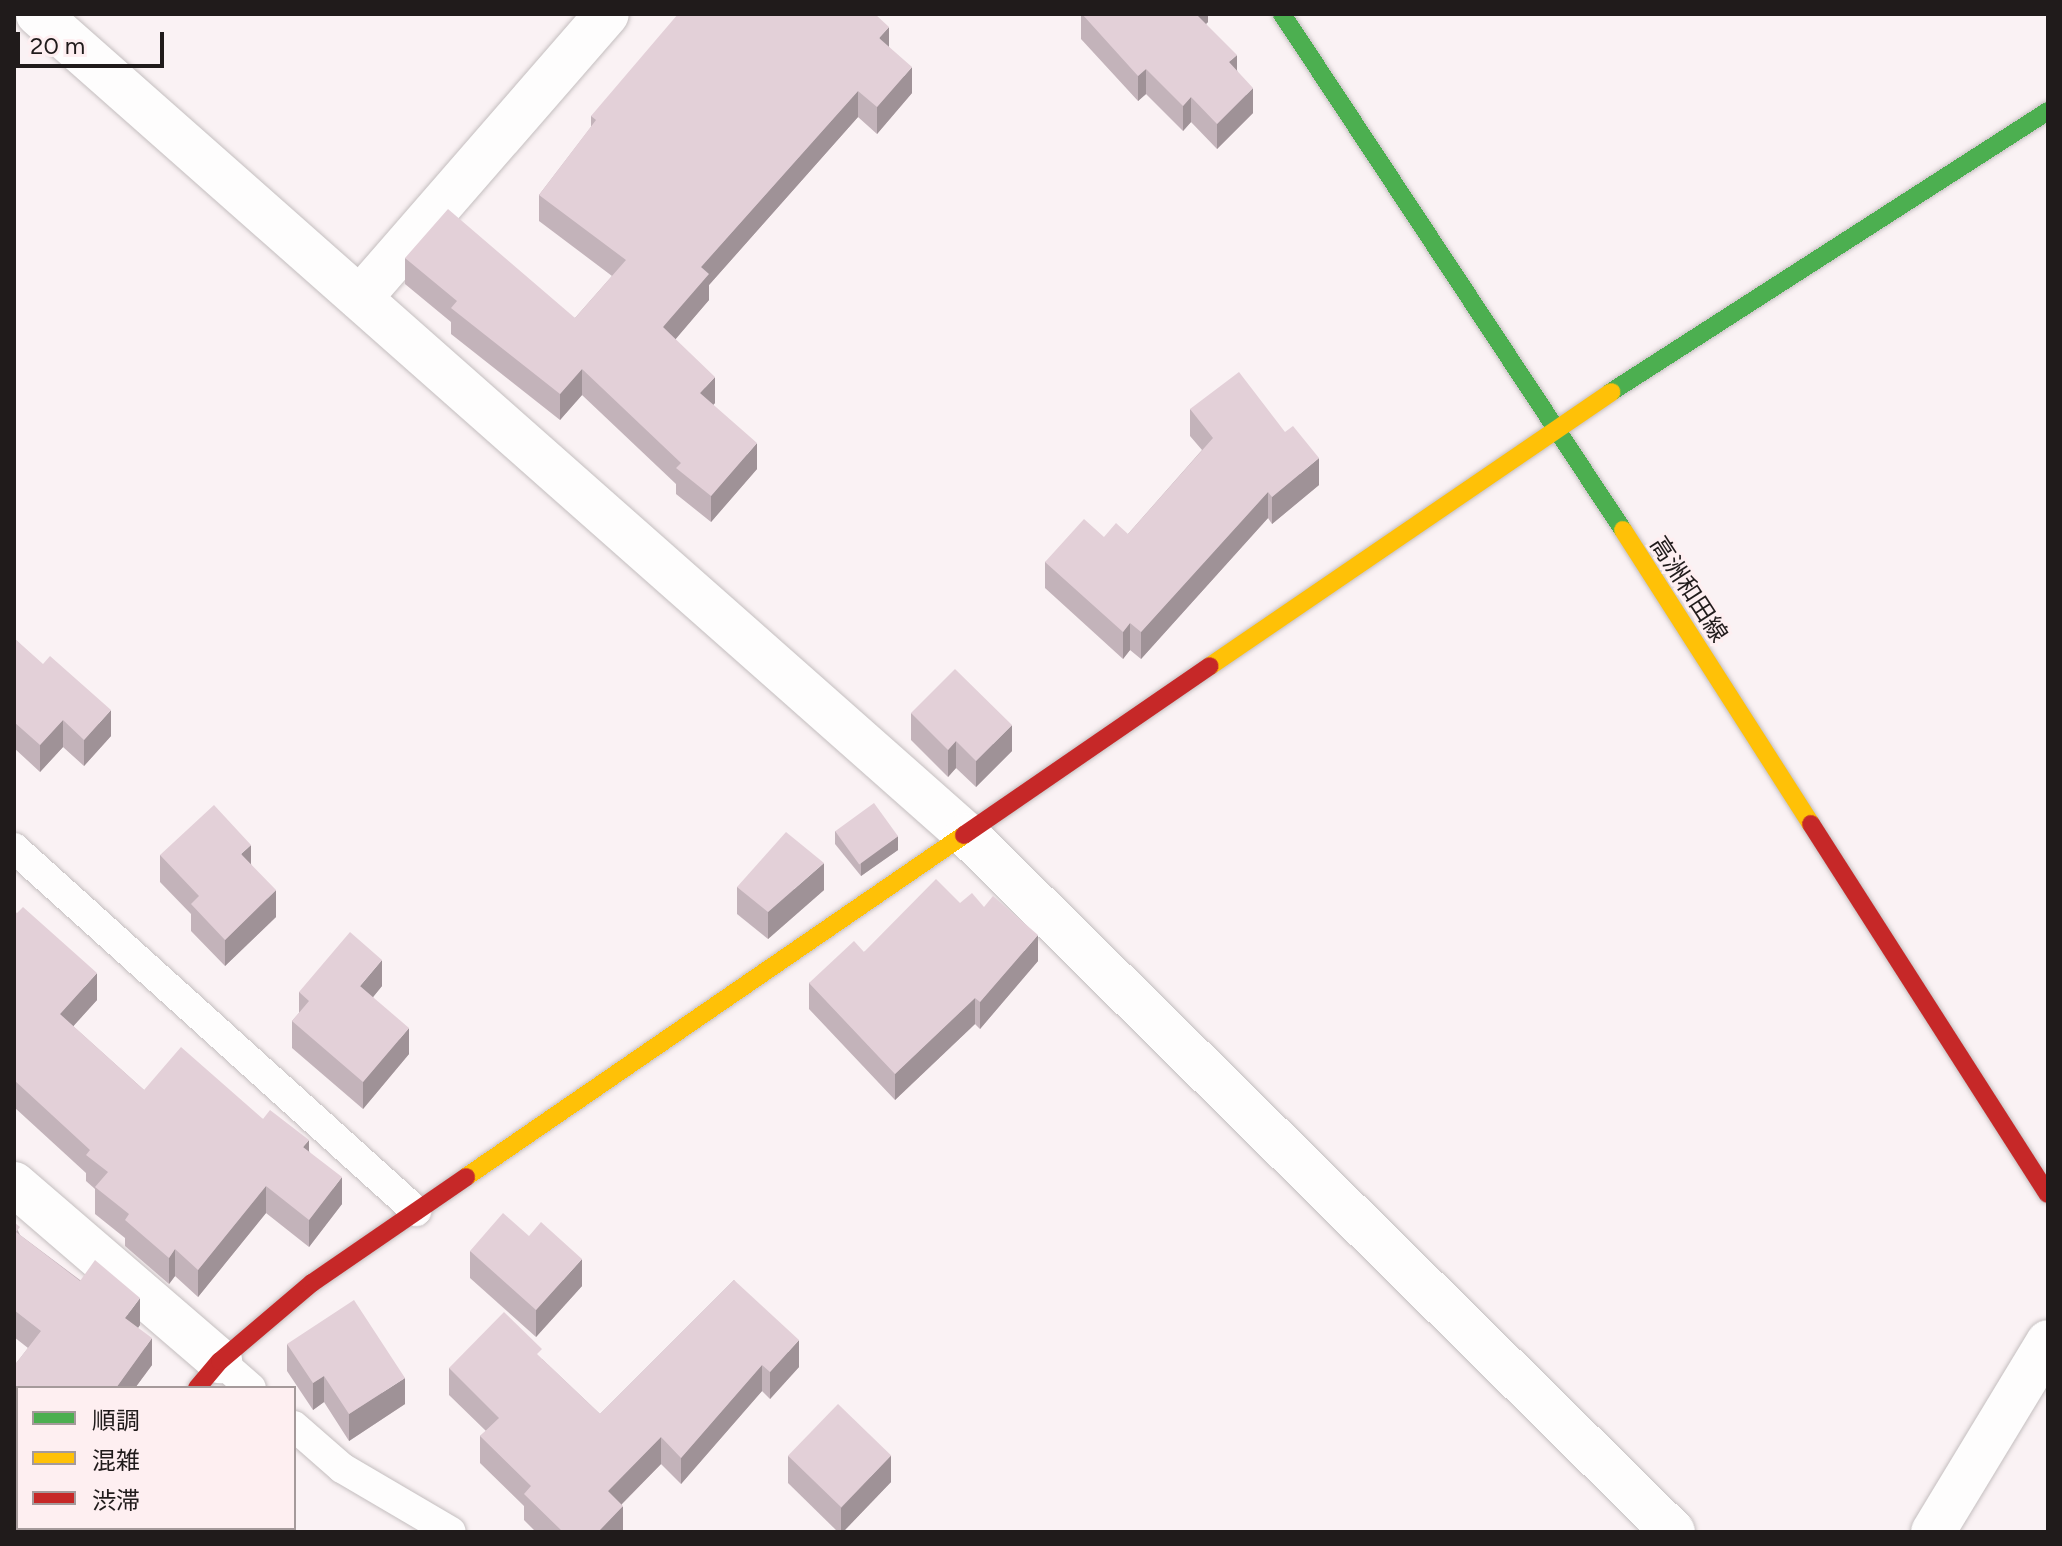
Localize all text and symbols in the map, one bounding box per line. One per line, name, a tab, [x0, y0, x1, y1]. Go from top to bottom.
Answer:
scale bar	[20, 16, 168, 66]
text: 20 m	[30, 31, 85, 60]
street label: 高洲和田線	[1644, 531, 1734, 647]
legend	[16, 1386, 296, 1530]
text: 順調	[92, 1406, 140, 1435]
text: 混雑	[92, 1446, 140, 1475]
text: 渋滞	[92, 1486, 140, 1515]

